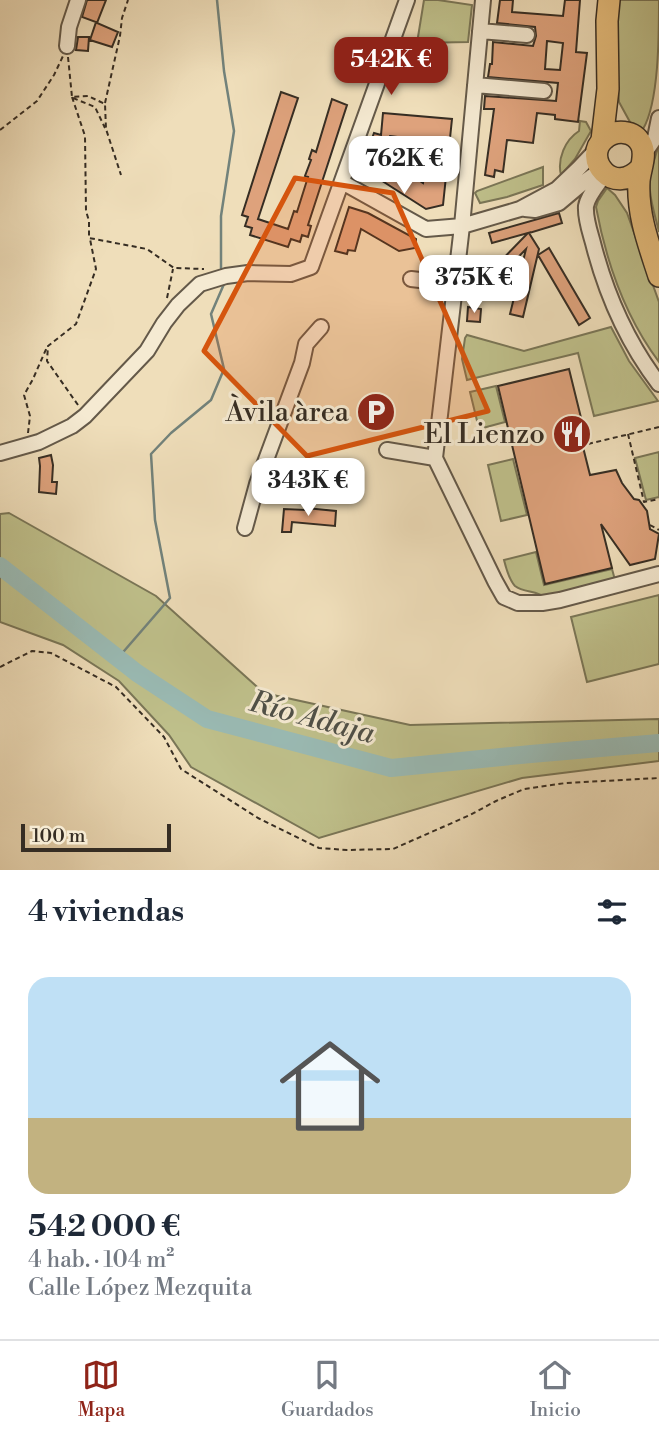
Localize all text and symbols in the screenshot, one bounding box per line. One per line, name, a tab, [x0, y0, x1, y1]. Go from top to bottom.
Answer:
pin: 542K €	[334, 38, 448, 97]
text: 542K €	[350, 46, 432, 74]
pin: 762K €	[347, 136, 461, 196]
text: 762K €	[365, 145, 443, 173]
pin: 375K €	[417, 256, 531, 315]
text: 375K €	[435, 264, 513, 292]
parking icon: Àvila àrea	[355, 391, 397, 433]
place label: Àvila àrea	[224, 393, 350, 430]
restaurant icon: El Lienzo	[551, 413, 593, 455]
place label: El Lienzo	[424, 417, 545, 452]
pin: 343K €	[251, 458, 365, 518]
text: 343K €	[268, 467, 348, 495]
water label: Río Adaja	[244, 683, 379, 753]
scale bar	[21, 821, 172, 853]
text: 100 m	[32, 824, 85, 848]
text: 4 viviendas	[28, 893, 184, 931]
icon: filters	[593, 893, 631, 931]
icon: home	[267, 1023, 393, 1149]
text: 542 000 €	[28, 1208, 181, 1246]
text: 4 hab. · 104 m²	[28, 1246, 174, 1274]
text: Calle López Mezquita	[28, 1274, 252, 1302]
tab: Mapa	[78, 1356, 125, 1422]
tab: Guardados	[281, 1356, 374, 1422]
tab: Inicio	[530, 1356, 581, 1422]

